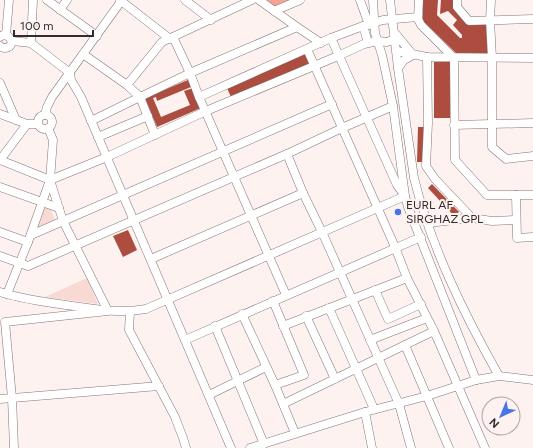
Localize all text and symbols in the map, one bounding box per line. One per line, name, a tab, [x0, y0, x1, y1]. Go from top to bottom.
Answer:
scale bar	[14, 12, 93, 38]
text: 100 m	[20, 19, 54, 33]
place label: EURL AF SIRGHAZ GPL	[406, 198, 484, 226]
marker: EURL AF SIRGHAZ GPL	[393, 207, 403, 217]
north arrow	[481, 396, 521, 436]
text: N	[487, 415, 502, 430]

